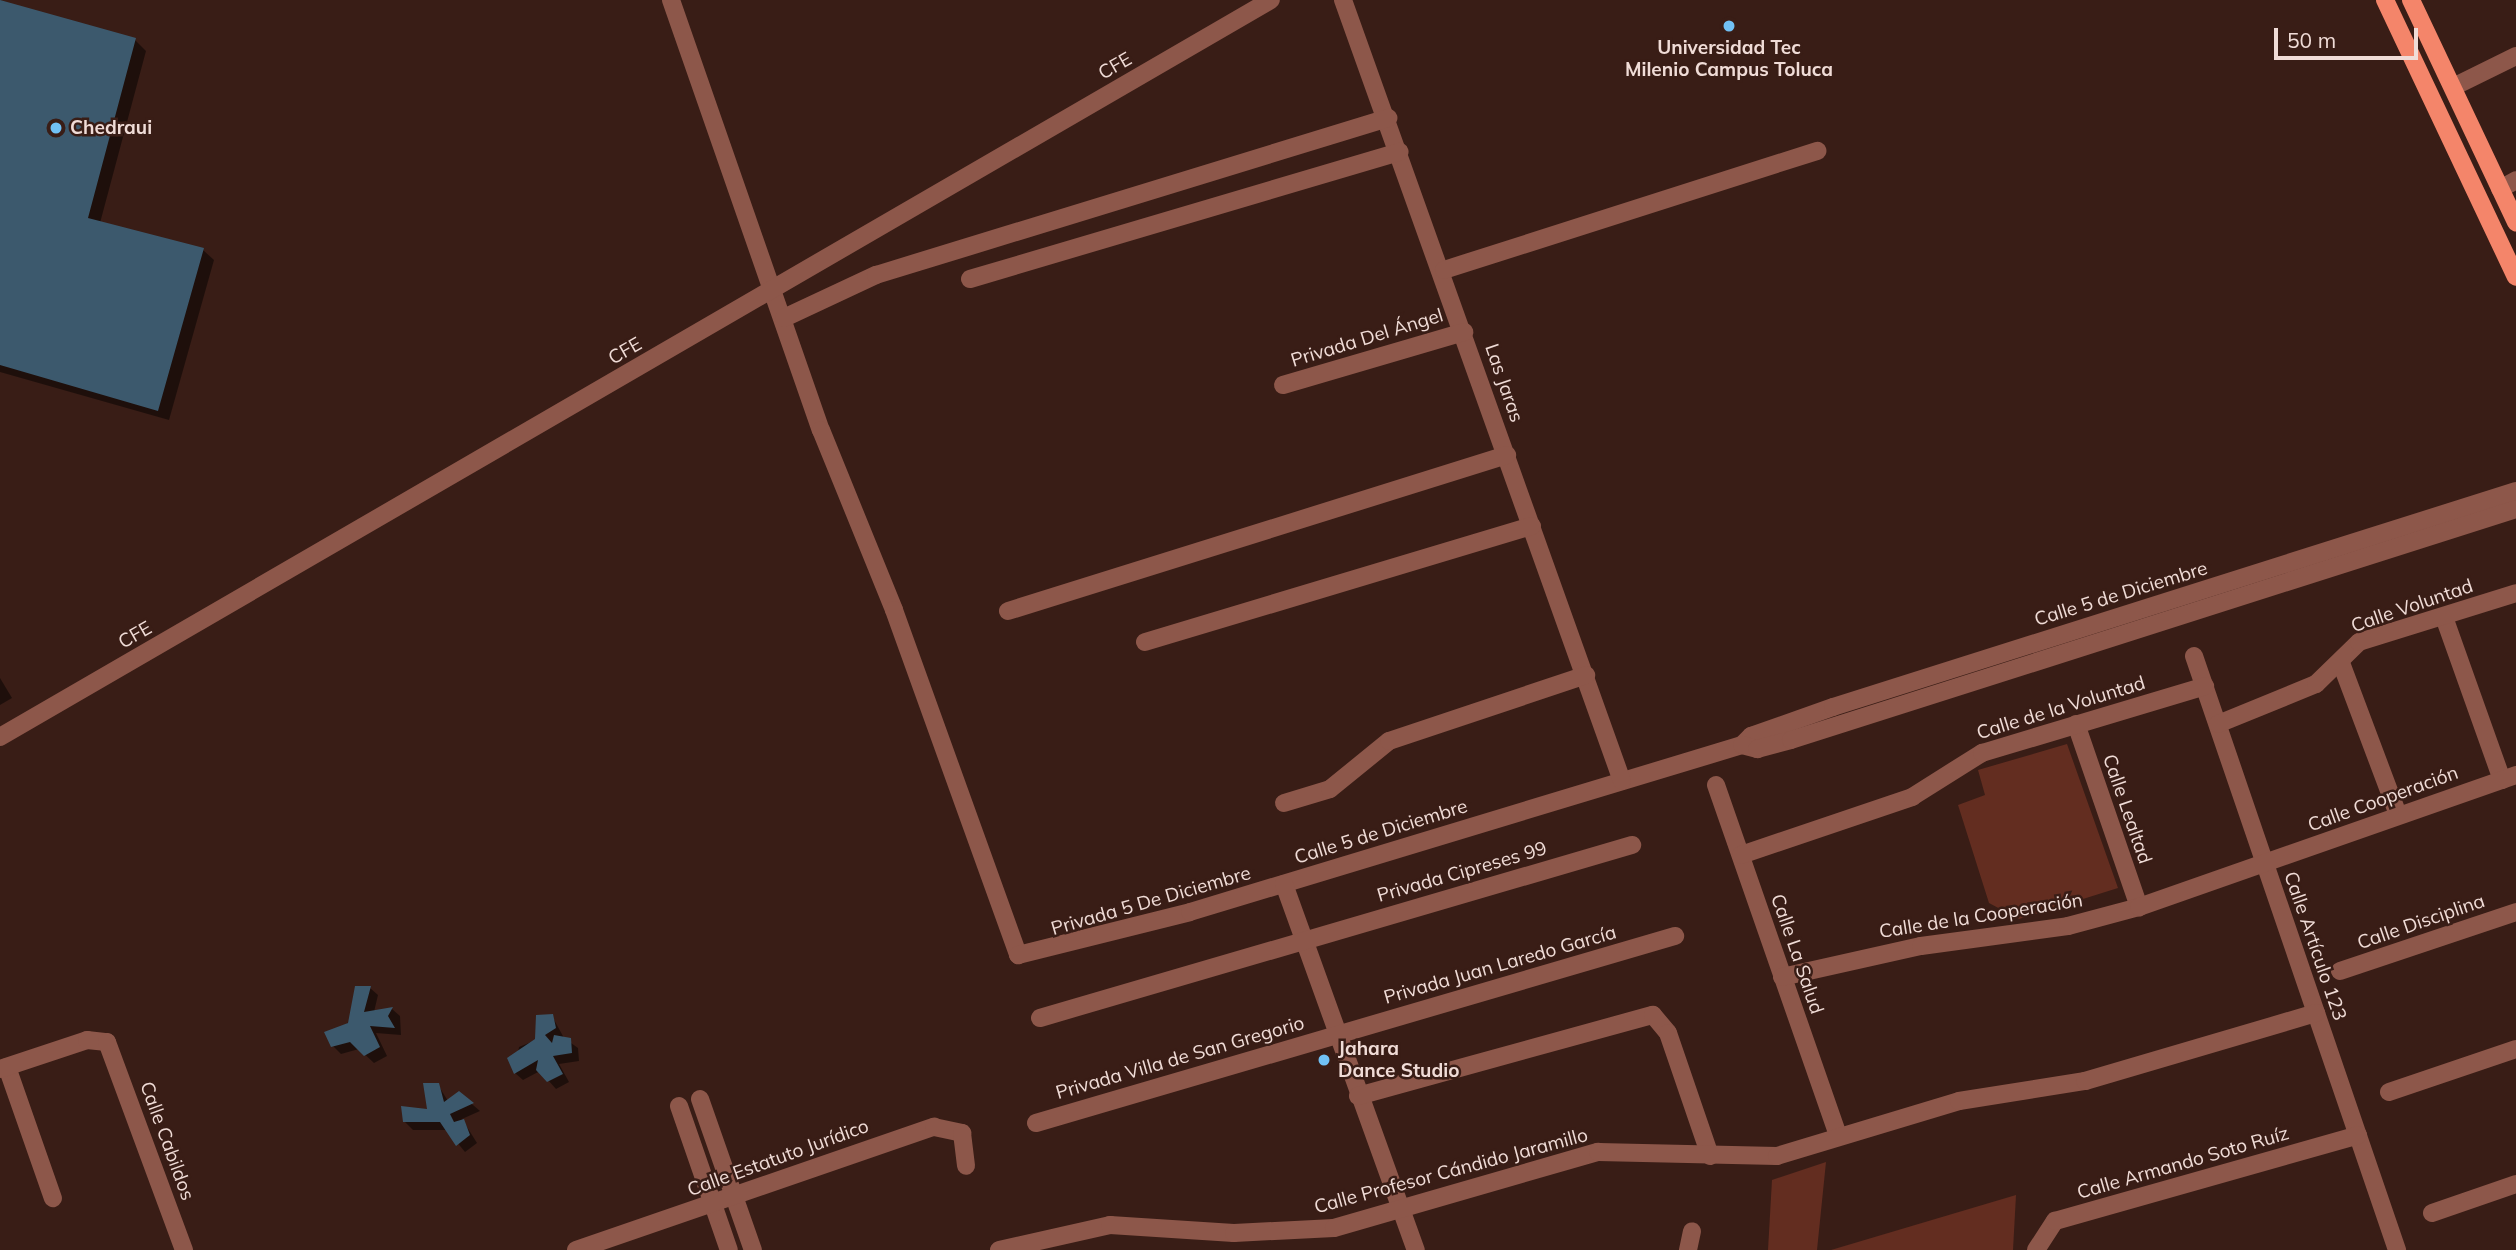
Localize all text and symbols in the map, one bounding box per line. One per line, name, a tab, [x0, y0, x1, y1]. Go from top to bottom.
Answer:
scale bar	[2278, 14, 2422, 58]
marker: Universidad Tec Milenio Campus Toluca	[1721, 18, 1737, 34]
text: 50 m	[2287, 27, 2336, 53]
place label: Universidad Tec Milenio Campus Toluca	[1625, 37, 1833, 81]
street label: CFE	[1094, 47, 1136, 85]
place label: Chedraui	[70, 117, 152, 139]
marker: Chedraui	[48, 120, 64, 136]
street label: Privada Del Ángel	[1288, 304, 1446, 372]
street label: CFE	[604, 332, 646, 370]
street label: Las Jaras	[1480, 341, 1528, 425]
street label: Calle 5 de Diciembre	[2032, 557, 2210, 631]
street label: Calle Voluntad	[2348, 574, 2476, 638]
street label: CFE	[114, 616, 156, 654]
street label: Calle de la Voluntad	[1974, 672, 2148, 744]
street label: Calle Lealtad	[2098, 751, 2156, 867]
street label: Calle Cooperación	[2305, 761, 2461, 837]
street label: Calle 5 de Diciembre	[1292, 795, 1470, 869]
street label: Privada Cipreses 99	[1374, 837, 1550, 907]
street label: Privada 5 De Diciembre	[1049, 862, 1253, 940]
street label: Calle Artículo 123	[2279, 869, 2351, 1023]
street label: Calle de la Cooperación	[1878, 889, 2084, 943]
street label: Calle Disciplina	[2354, 889, 2488, 955]
street label: Calle La Salud	[1766, 891, 1828, 1017]
street label: Privada Juan Laredo García	[1381, 921, 1619, 1009]
street label: Privada Villa de San Gregorio	[1053, 1012, 1307, 1104]
place label: Jahara Dance Studio	[1338, 1038, 1459, 1082]
marker: Jahara Dance Studio	[1316, 1052, 1332, 1068]
street label: Calle Cabildos	[135, 1079, 199, 1203]
street label: Calle Estatuto Jurídico	[684, 1115, 872, 1201]
street label: Calle Armando Soto Ruíz	[2075, 1122, 2291, 1204]
street label: Calle Profesor Cándido Jaramillo	[1312, 1123, 1590, 1219]

